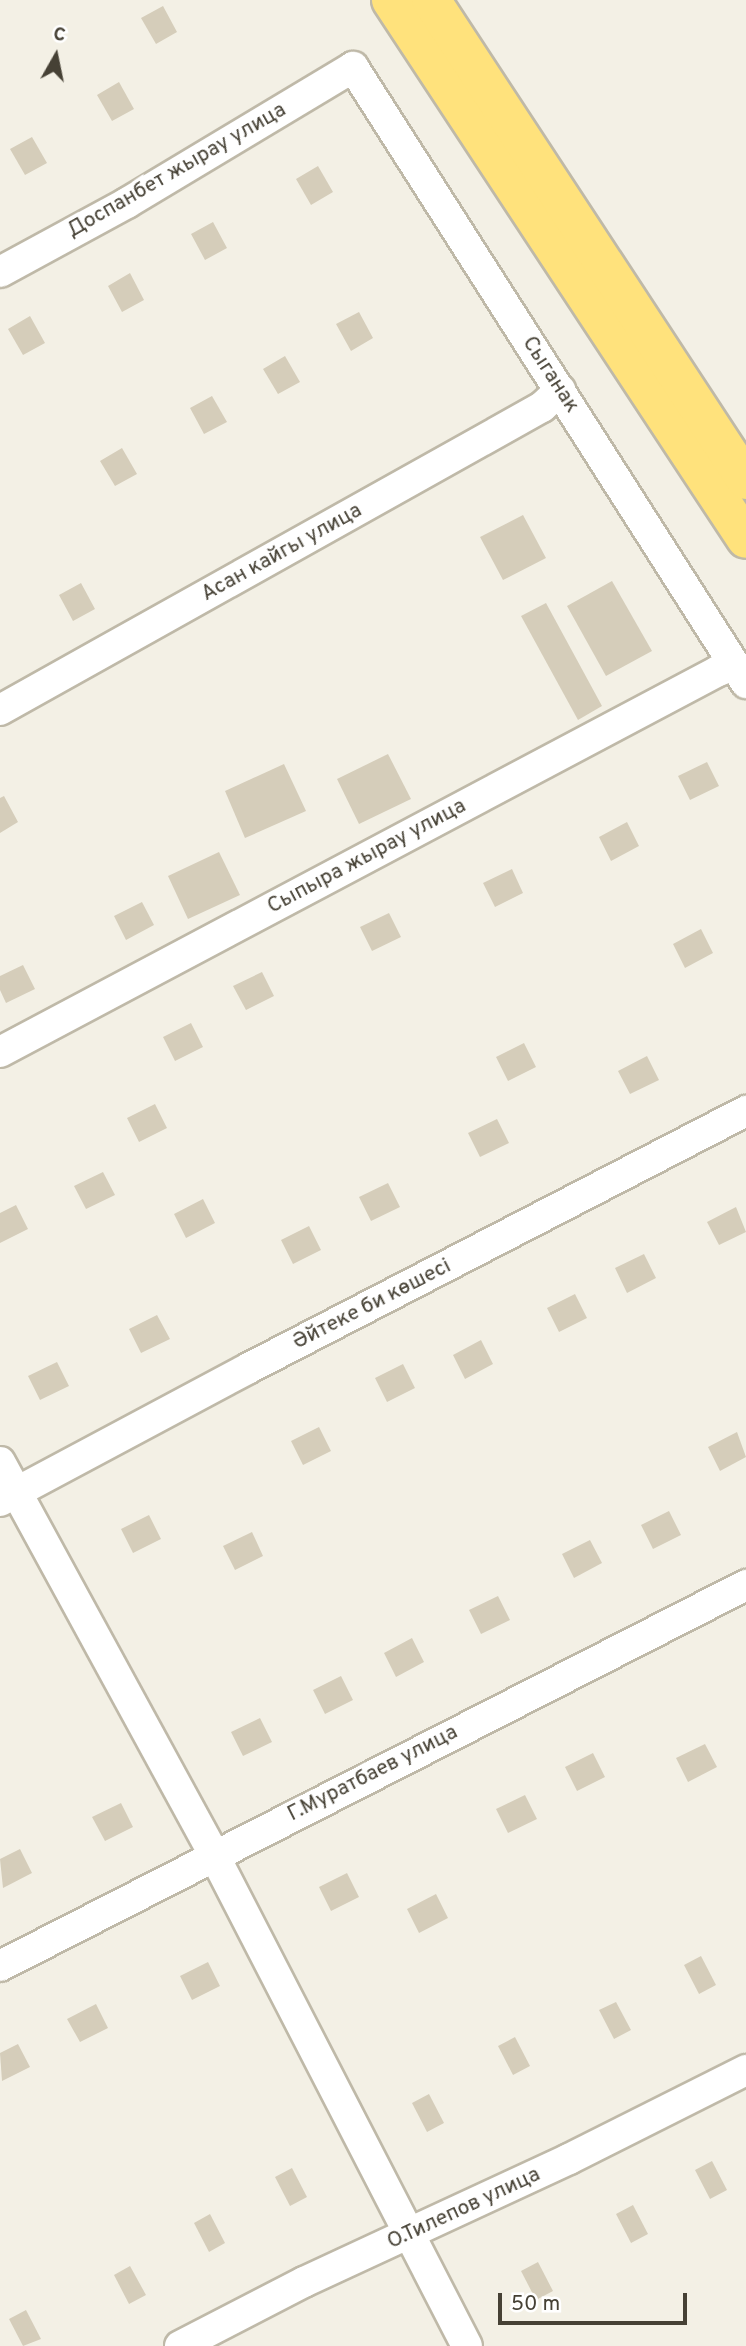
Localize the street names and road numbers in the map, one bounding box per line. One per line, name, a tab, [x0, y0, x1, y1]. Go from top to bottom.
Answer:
street label: Доспанбет жырау улица	[63, 98, 291, 244]
street label: Сыганак	[516, 332, 584, 418]
street label: Асан кайгы улица	[197, 498, 367, 608]
street label: Сыпыра жырау улица	[264, 794, 470, 920]
street label: Әйтеке би көшесі	[289, 1254, 455, 1356]
street label: Г.Муратбаев улица	[284, 1720, 462, 1828]
street label: О.Тилепов улица	[384, 2163, 544, 2255]

